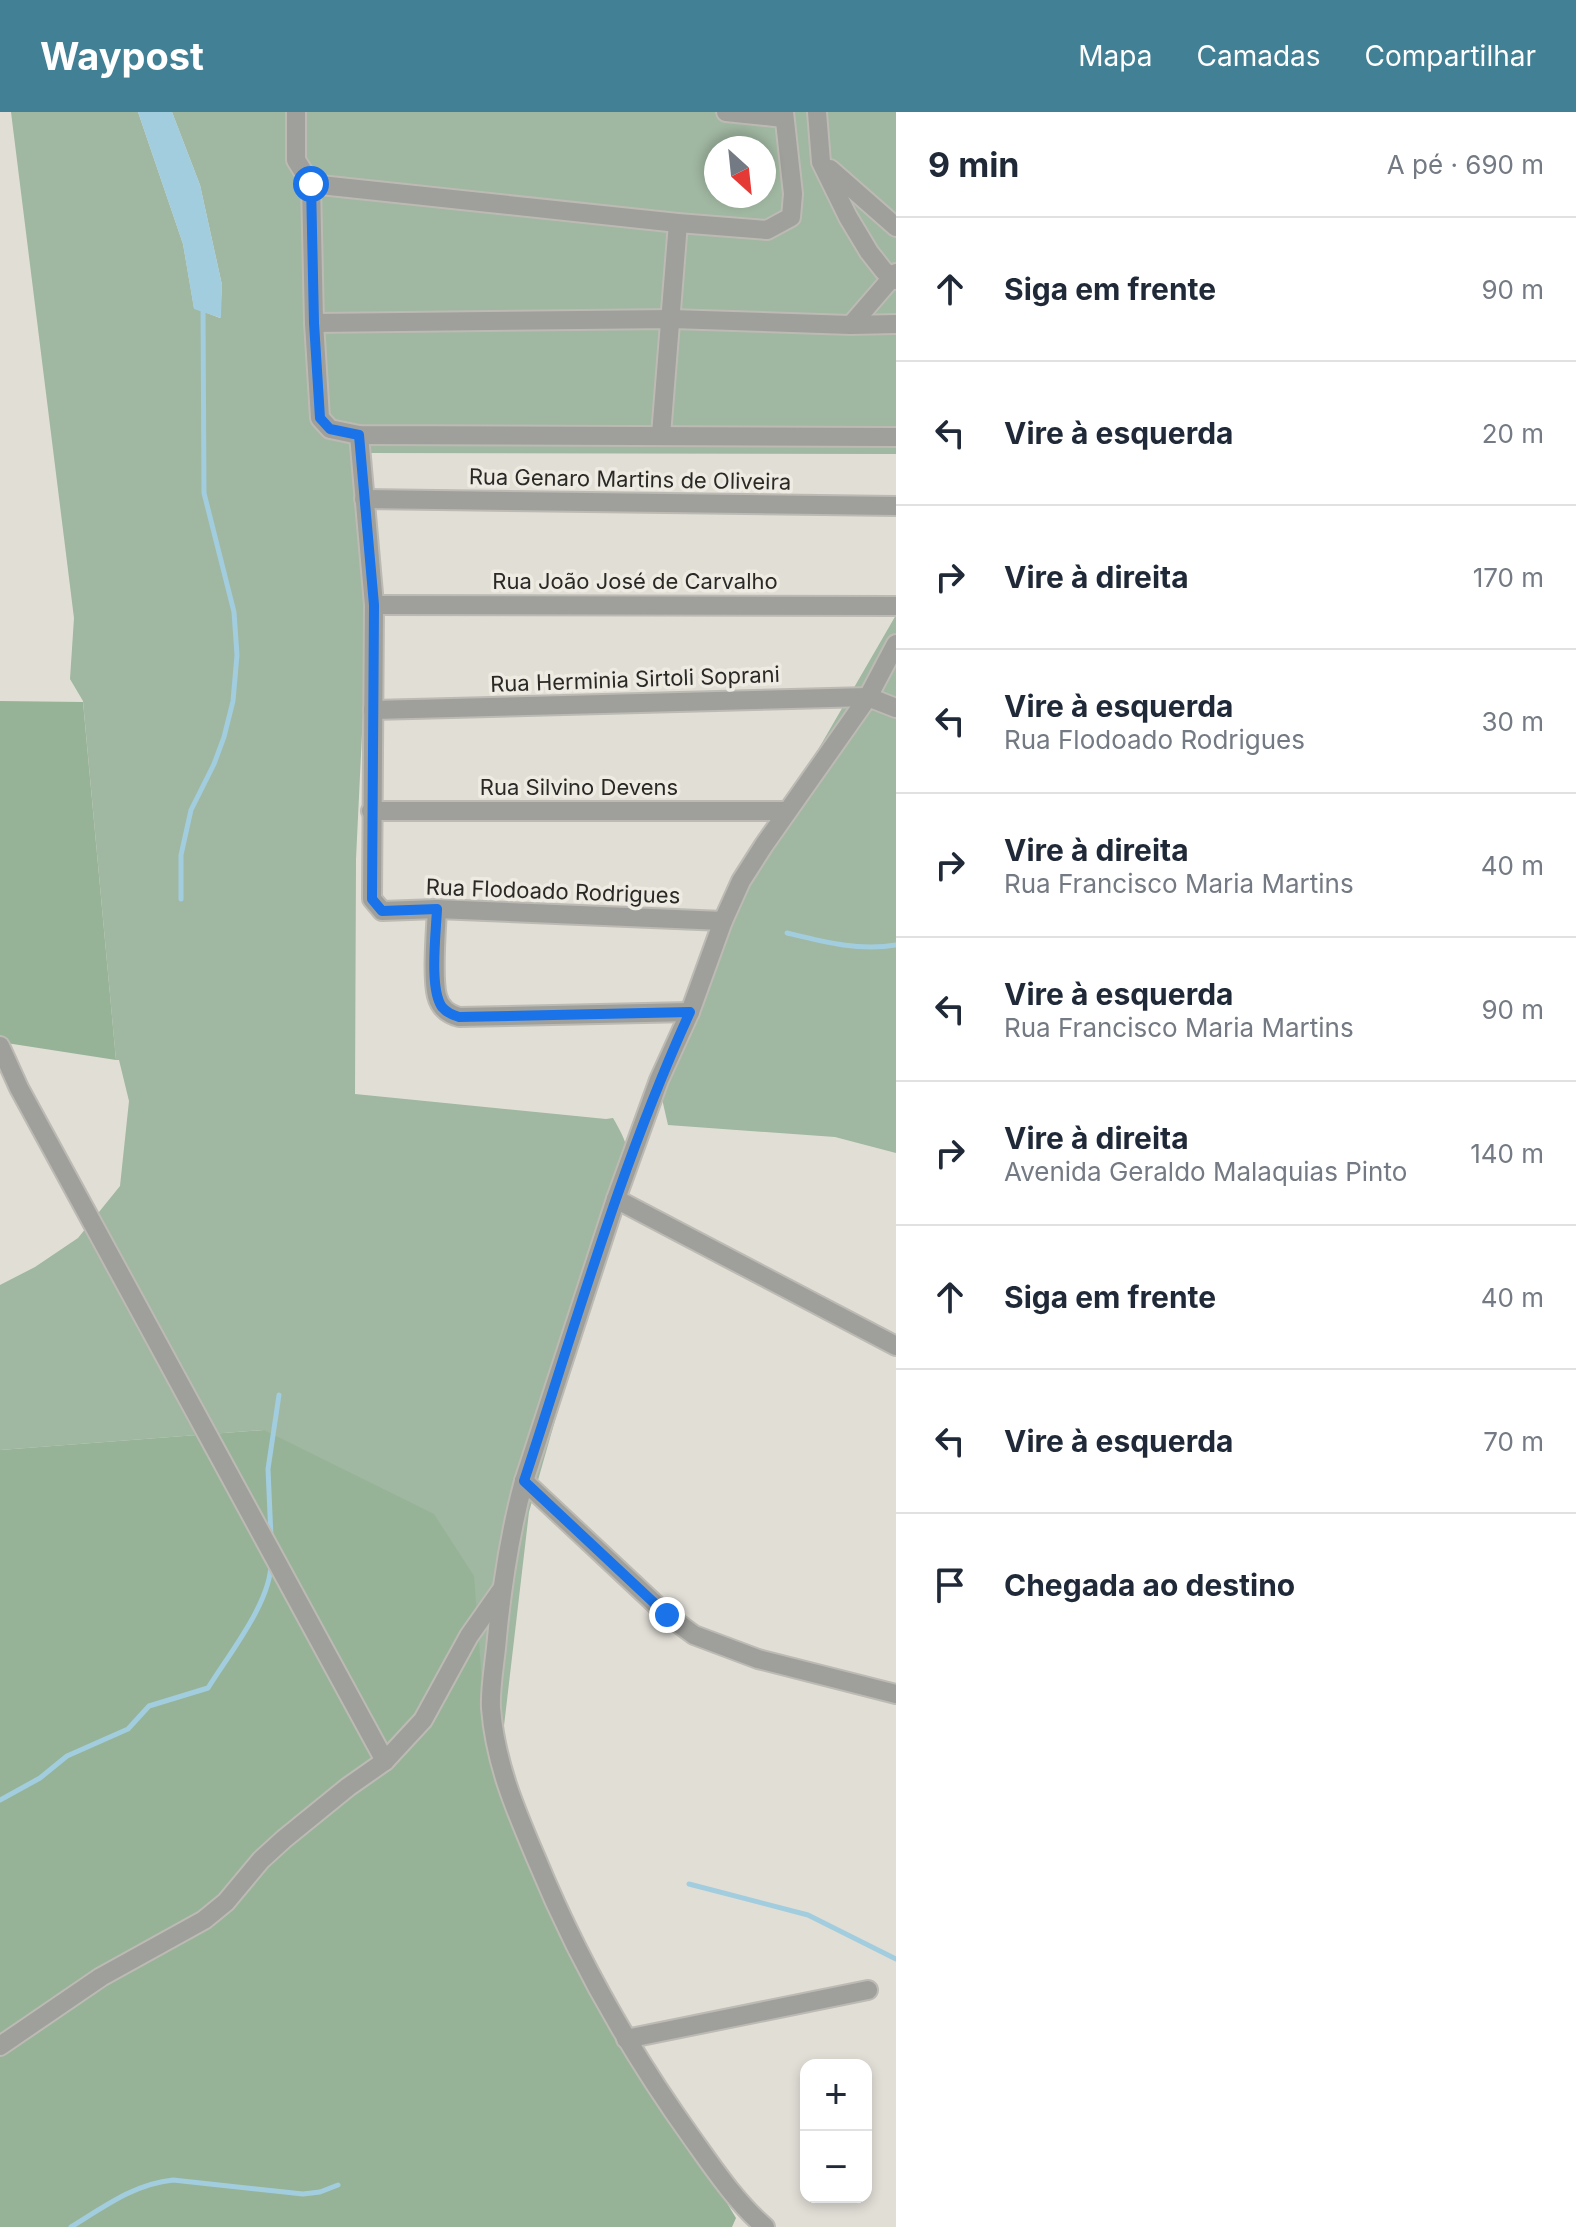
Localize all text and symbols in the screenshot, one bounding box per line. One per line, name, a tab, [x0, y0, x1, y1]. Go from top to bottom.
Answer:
text: Waypost	[40, 33, 204, 79]
text: Mapa	[1078, 39, 1152, 73]
text: Camadas	[1196, 39, 1321, 73]
text: Compartilhar	[1365, 39, 1536, 73]
north arrow	[704, 136, 776, 208]
text: 9 min	[928, 144, 1020, 185]
text: A pé · 690 m	[1387, 149, 1544, 180]
route start	[293, 166, 329, 202]
icon: ahead	[928, 267, 972, 311]
text: Siga em frente	[1004, 271, 1216, 307]
text: 90 m	[1481, 274, 1544, 305]
icon: left	[928, 411, 972, 455]
text: Vire à esquerda	[1004, 415, 1233, 451]
text: 20 m	[1482, 418, 1544, 449]
street label: Rua Genaro Martins de Oliveira	[469, 463, 791, 495]
icon: right	[928, 555, 972, 599]
text: Vire à direita	[1004, 559, 1189, 595]
text: 170 m	[1473, 562, 1544, 593]
street label: Rua João José de Carvalho	[492, 568, 778, 594]
street label: Rua Herminia Sirtoli Soprani	[490, 661, 780, 697]
text: Vire à esquerda	[1004, 688, 1233, 724]
icon: left	[928, 699, 972, 743]
text: 30 m	[1481, 706, 1544, 737]
text: Rua Flodoado Rodrigues	[1004, 724, 1305, 755]
street label: Rua Silvino Devens	[480, 774, 678, 800]
text: Vire à direita	[1004, 832, 1189, 868]
icon: right	[928, 843, 972, 887]
text: 40 m	[1481, 850, 1544, 881]
text: Rua Francisco Maria Martins	[1004, 868, 1354, 899]
street label: Rua Flodoado Rodrigues	[425, 874, 681, 908]
text: Vire à esquerda	[1004, 976, 1233, 1012]
icon: left	[928, 987, 972, 1031]
text: 90 m	[1481, 994, 1544, 1025]
text: Rua Francisco Maria Martins	[1004, 1012, 1354, 1043]
text: Vire à direita	[1004, 1120, 1189, 1156]
icon: right	[928, 1131, 972, 1175]
text: 140 m	[1470, 1138, 1544, 1169]
text: Avenida Geraldo Malaquias Pinto	[1004, 1156, 1407, 1187]
icon: ahead	[928, 1275, 972, 1319]
text: Siga em frente	[1004, 1279, 1216, 1315]
text: 40 m	[1481, 1282, 1544, 1313]
icon: left	[928, 1419, 972, 1463]
text: Vire à esquerda	[1004, 1423, 1233, 1459]
text: 70 m	[1483, 1426, 1544, 1457]
icon: arrive	[928, 1563, 972, 1607]
text: Chegada ao destino	[1004, 1567, 1295, 1603]
route end	[649, 1597, 685, 1633]
map controls	[800, 2059, 872, 2203]
button: +	[800, 2059, 872, 2131]
button: −	[800, 2131, 872, 2203]

